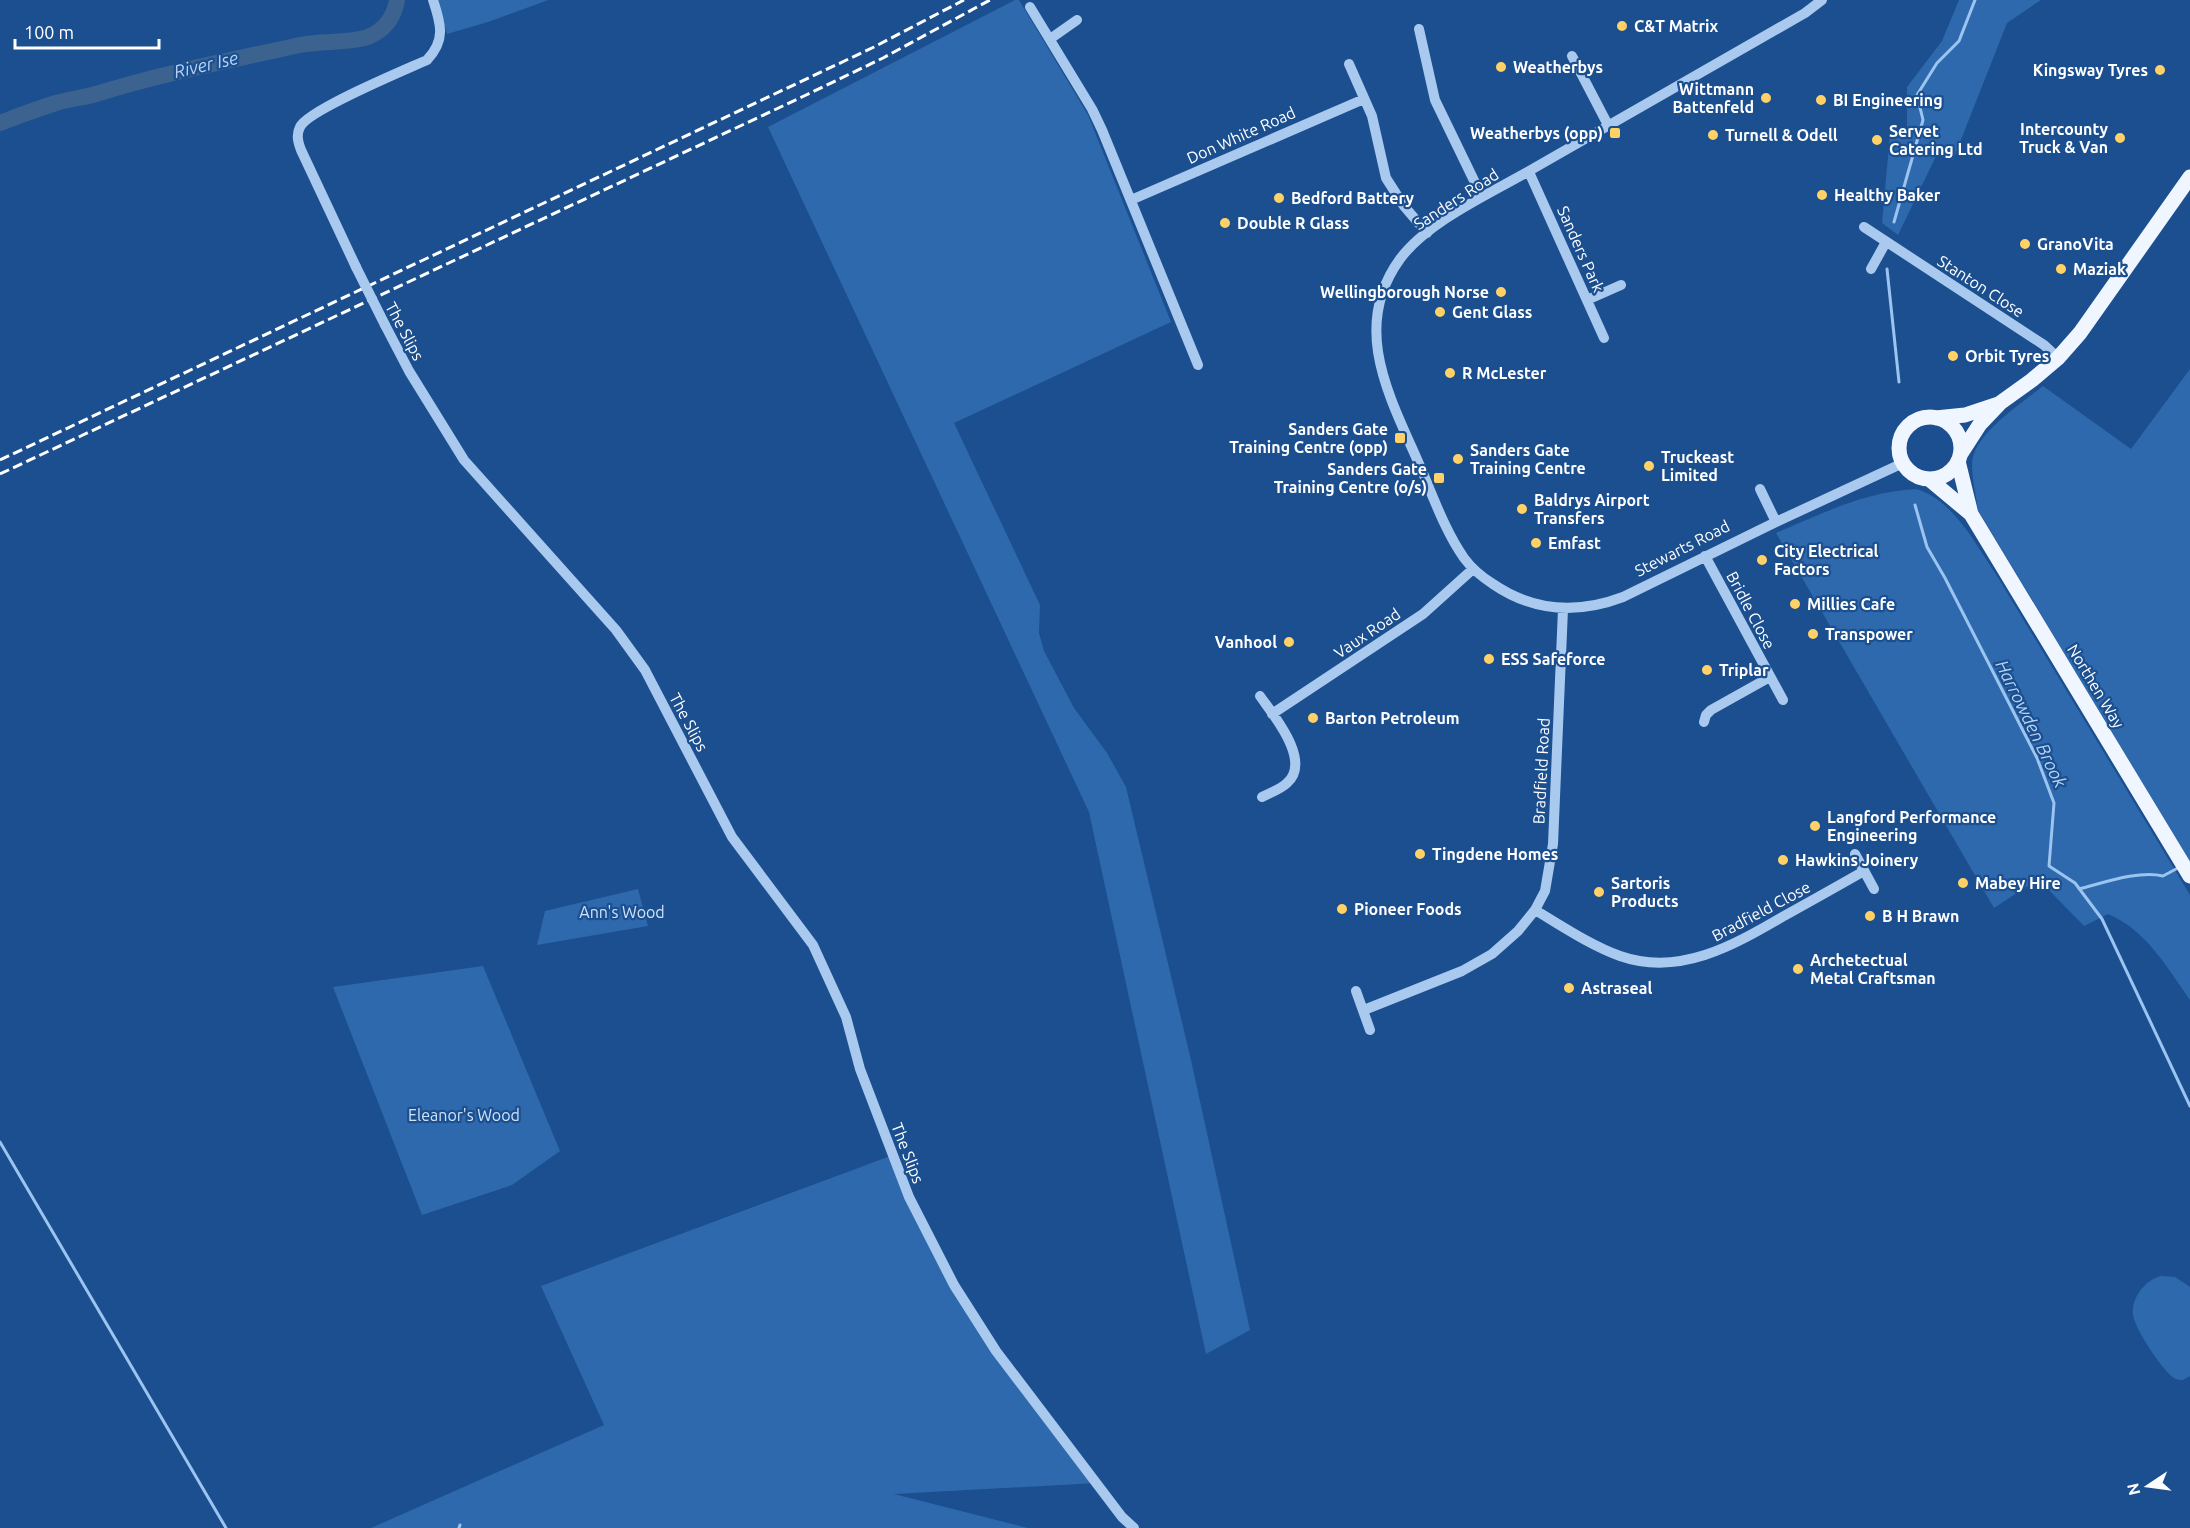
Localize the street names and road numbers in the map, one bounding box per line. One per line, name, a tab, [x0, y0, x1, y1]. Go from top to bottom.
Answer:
street label: Don White Road	[1184, 103, 1298, 167]
street label: Sanders Road	[1410, 165, 1502, 233]
street label: Sanders Park	[1554, 203, 1608, 295]
street label: Stanton Close	[1934, 251, 2028, 321]
street label: The Slips	[382, 299, 428, 363]
street label: Stewarts Road	[1632, 516, 1732, 580]
street label: Bridle Close	[1723, 568, 1779, 652]
street label: Vaux Road	[1331, 604, 1403, 662]
street label: Northen Way	[2064, 641, 2128, 731]
street label: The Slips	[666, 690, 712, 754]
street label: Bradfield Road	[1529, 717, 1553, 825]
street label: Bradfield Close	[1709, 877, 1813, 945]
street label: The Slips	[888, 1120, 928, 1186]

